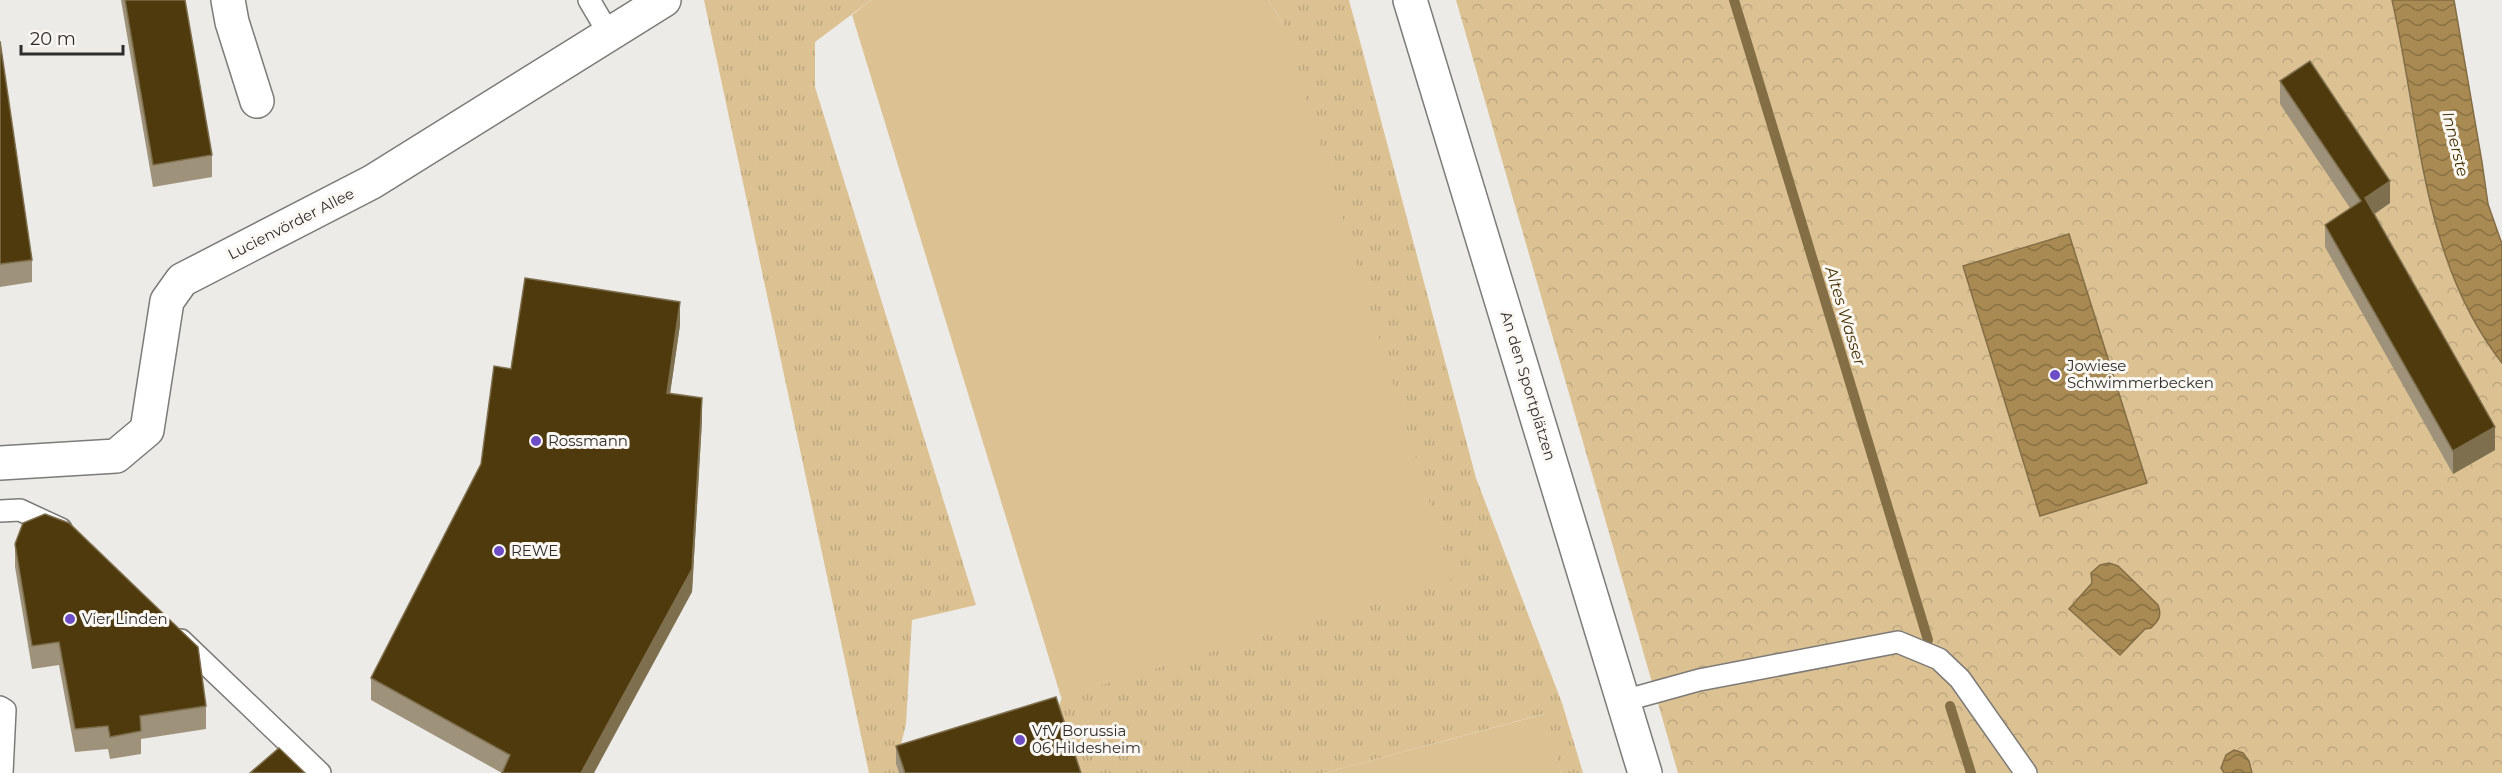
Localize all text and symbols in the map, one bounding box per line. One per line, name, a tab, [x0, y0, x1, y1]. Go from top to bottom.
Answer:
scale bar	[21, 18, 123, 56]
text: 20 m	[30, 28, 76, 50]
water label: Innerste	[2438, 110, 2473, 179]
street label: Lucienvörder Allee	[224, 183, 357, 264]
water label: Altes Wasser	[1821, 263, 1870, 369]
street label: An den Sportplätzen	[1497, 309, 1560, 463]
place label: Jowiese Schwimmerbecken	[2066, 356, 2214, 392]
marker: Jowiese Schwimmerbecken	[2048, 368, 2062, 382]
place label: Rossmann	[548, 431, 628, 450]
marker: Rossmann	[529, 434, 543, 448]
place label: REWE	[511, 541, 558, 560]
marker: REWE	[492, 544, 506, 558]
place label: Vier Linden	[82, 609, 168, 628]
marker: Vier Linden	[63, 612, 77, 626]
place label: VfV Borussia 06 Hildesheim	[1032, 721, 1141, 757]
marker: VfV Borussia 06 Hildesheim	[1013, 733, 1027, 747]

